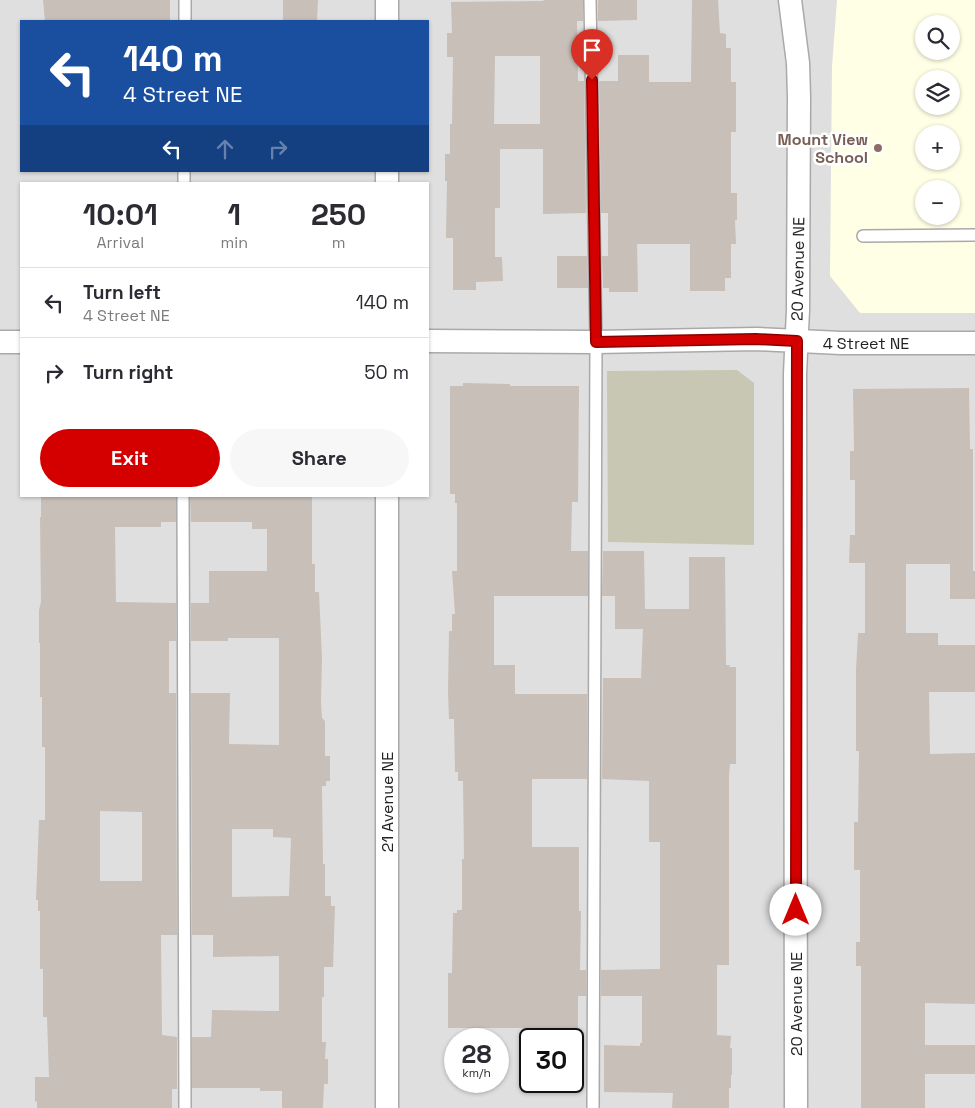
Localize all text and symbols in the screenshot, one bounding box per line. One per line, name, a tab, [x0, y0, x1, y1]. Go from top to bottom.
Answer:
map controls	[915, 15, 960, 225]
button: search	[915, 15, 960, 60]
pin	[571, 29, 613, 80]
icon: arrive	[578, 36, 606, 64]
text: 140 m	[123, 37, 223, 81]
icon: left	[40, 40, 105, 105]
button: layers	[915, 70, 960, 115]
text: 4 Street NE	[123, 80, 242, 108]
button: +	[915, 125, 960, 170]
place label: Mount View School	[778, 129, 868, 168]
icon: left	[158, 135, 186, 163]
icon: ahead	[211, 135, 239, 163]
icon: right	[264, 135, 292, 163]
marker: Mount View School	[872, 142, 884, 154]
button: −	[915, 180, 960, 225]
text: 10:01	[83, 195, 158, 234]
text: 1	[228, 195, 241, 234]
text: 250	[311, 195, 366, 234]
street label: 20 Avenue NE	[787, 217, 809, 321]
text: Arrival	[97, 232, 144, 253]
text: min	[221, 232, 248, 253]
text: m	[332, 232, 345, 253]
text: Turn left	[83, 280, 161, 305]
icon: left	[40, 289, 68, 317]
text: 140 m	[356, 290, 409, 315]
text: 4 Street NE	[83, 305, 170, 326]
street label: 4 Street NE	[823, 333, 909, 354]
icon: right	[40, 359, 68, 387]
text: Turn right	[83, 360, 173, 385]
text: 50 m	[364, 360, 409, 385]
button: Exit	[40, 429, 220, 487]
button: Share	[230, 429, 409, 487]
street label: 21 Avenue NE	[377, 752, 398, 852]
position arrow	[769, 883, 821, 935]
street label: 20 Avenue NE	[786, 952, 807, 1056]
speed limit sign: 30	[519, 1028, 584, 1093]
text: 28	[462, 1038, 491, 1070]
text: km/h	[462, 1065, 491, 1081]

